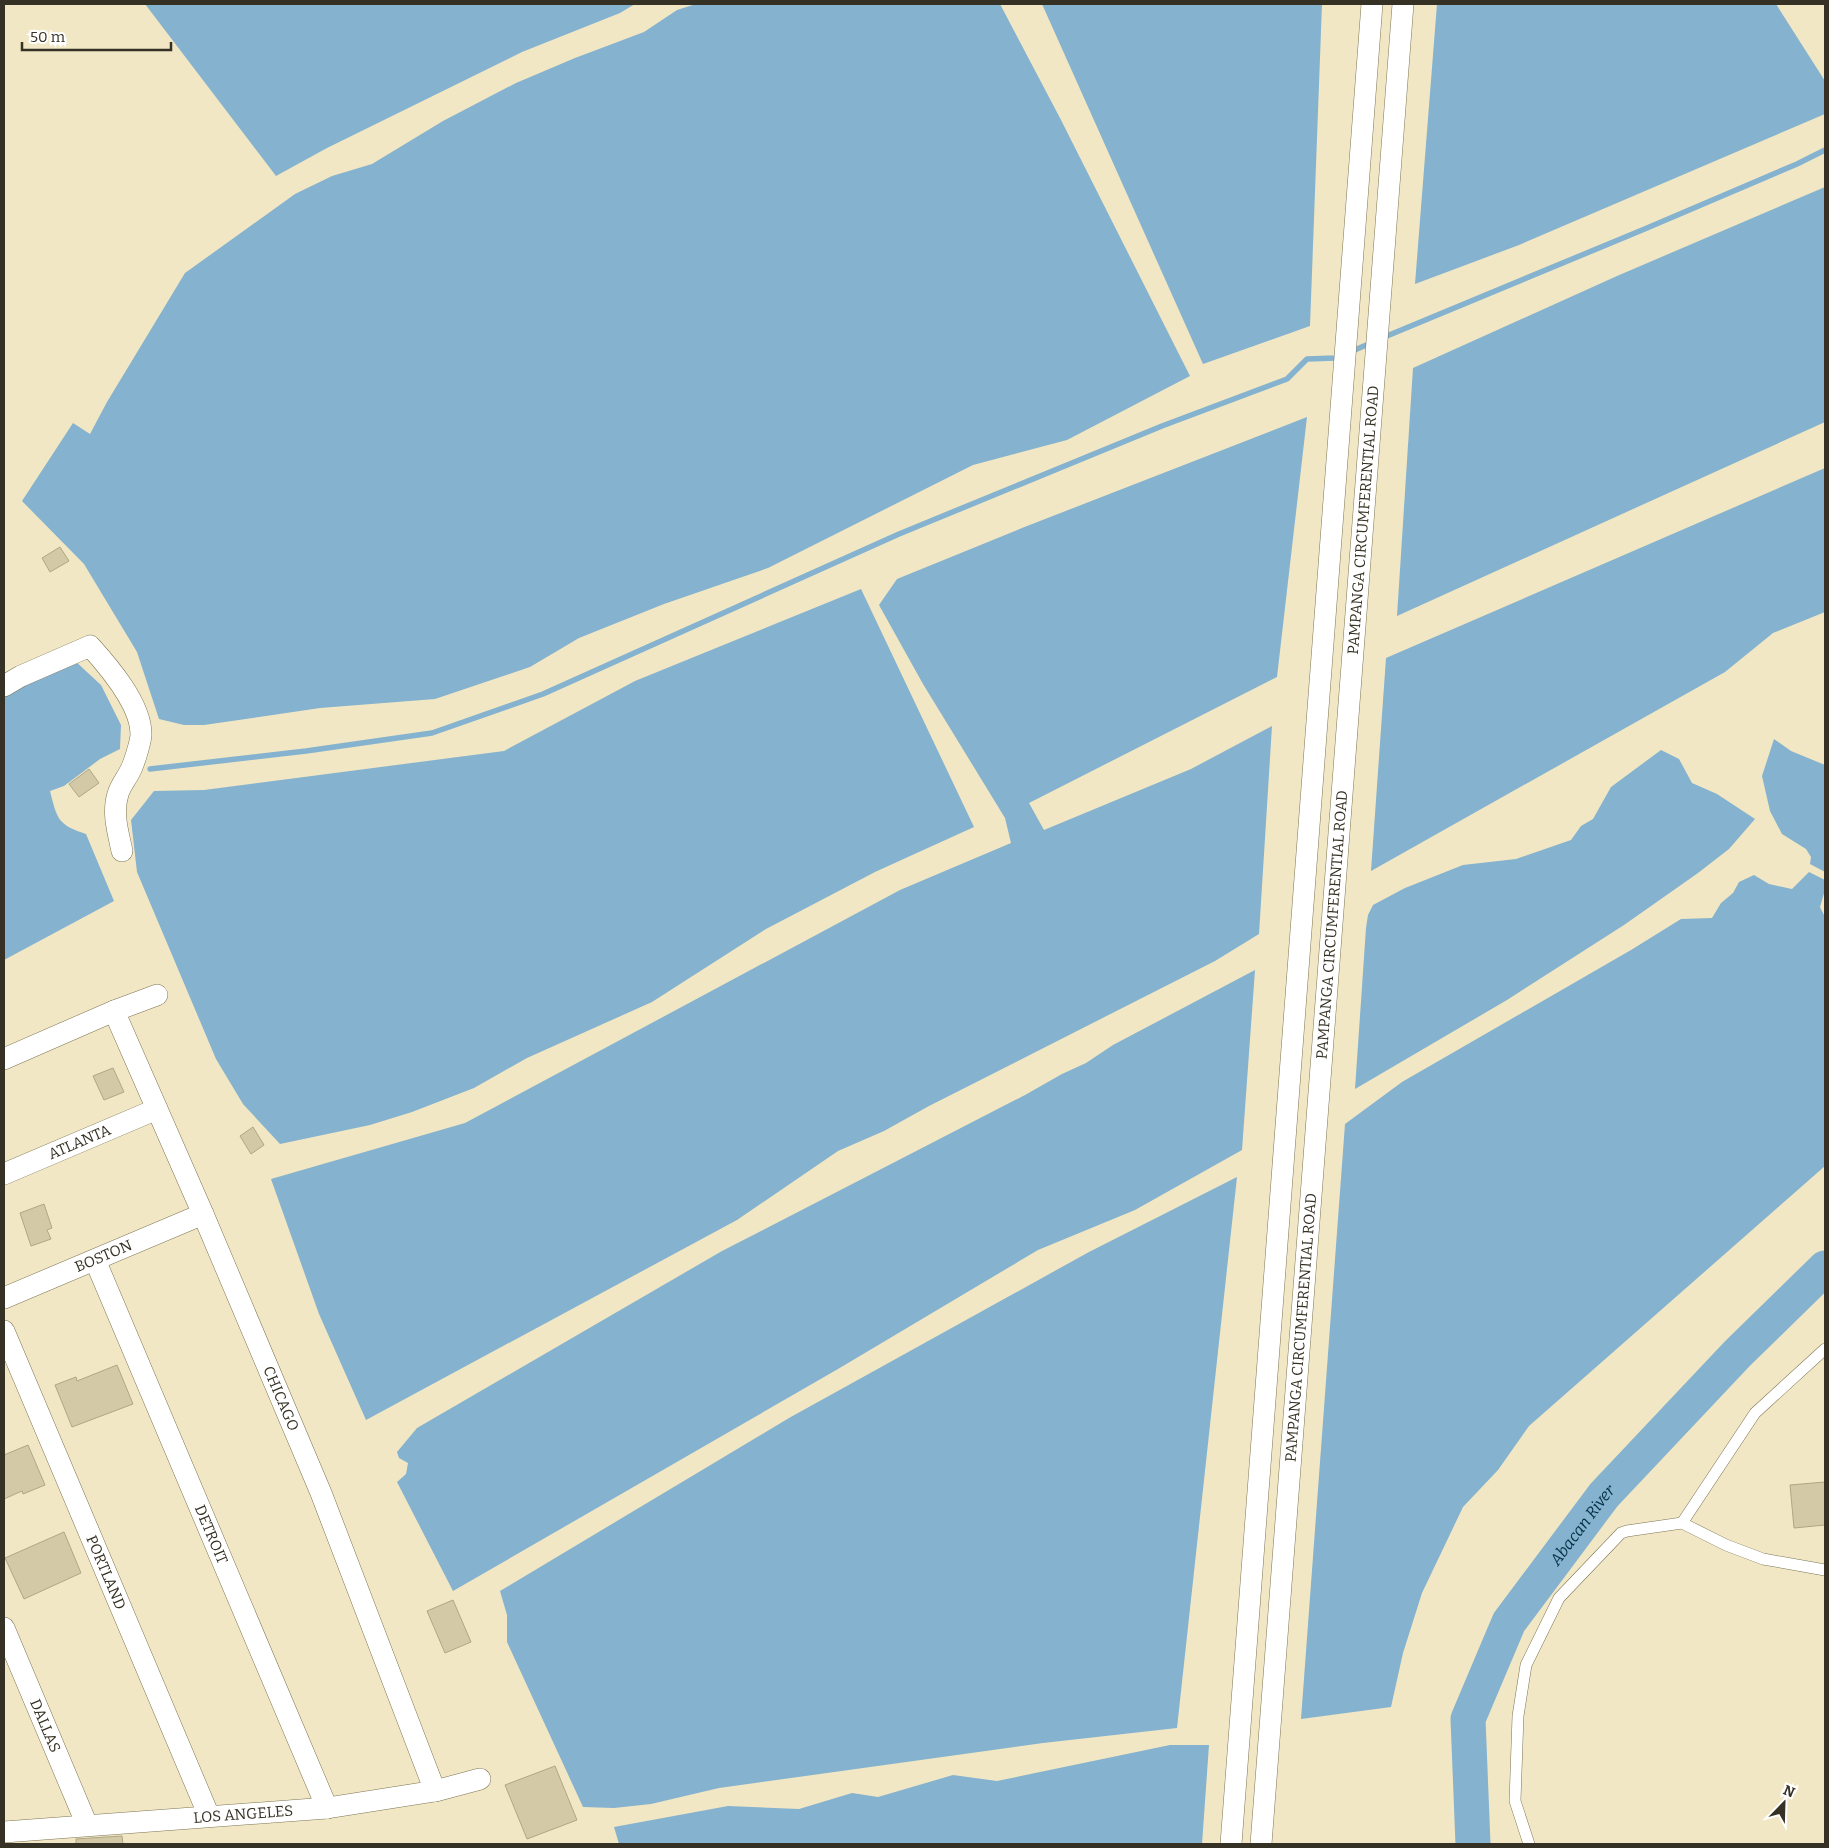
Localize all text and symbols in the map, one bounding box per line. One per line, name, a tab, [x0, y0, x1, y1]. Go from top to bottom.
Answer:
scale bar	[22, 20, 171, 52]
text: 50 m	[30, 28, 66, 46]
street label: PAMPANGA CIRCUMFERENTIAL ROAD	[1344, 385, 1383, 655]
street label: PAMPANGA CIRCUMFERENTIAL ROAD	[1313, 790, 1351, 1060]
street label: ATLANTA	[46, 1121, 114, 1163]
street label: PAMPANGA CIRCUMFERENTIAL ROAD	[1282, 1192, 1320, 1463]
street label: BOSTON	[72, 1236, 135, 1276]
street label: CHICAGO	[259, 1363, 303, 1434]
water label: Abacan River	[1545, 1480, 1619, 1569]
street label: DETROIT	[191, 1502, 232, 1567]
street label: PORTLAND	[82, 1533, 130, 1612]
street label: DALLAS	[26, 1696, 64, 1755]
north arrow	[1759, 1778, 1809, 1828]
text: N	[1781, 1782, 1797, 1802]
street label: LOS ANGELES	[193, 1802, 294, 1827]

